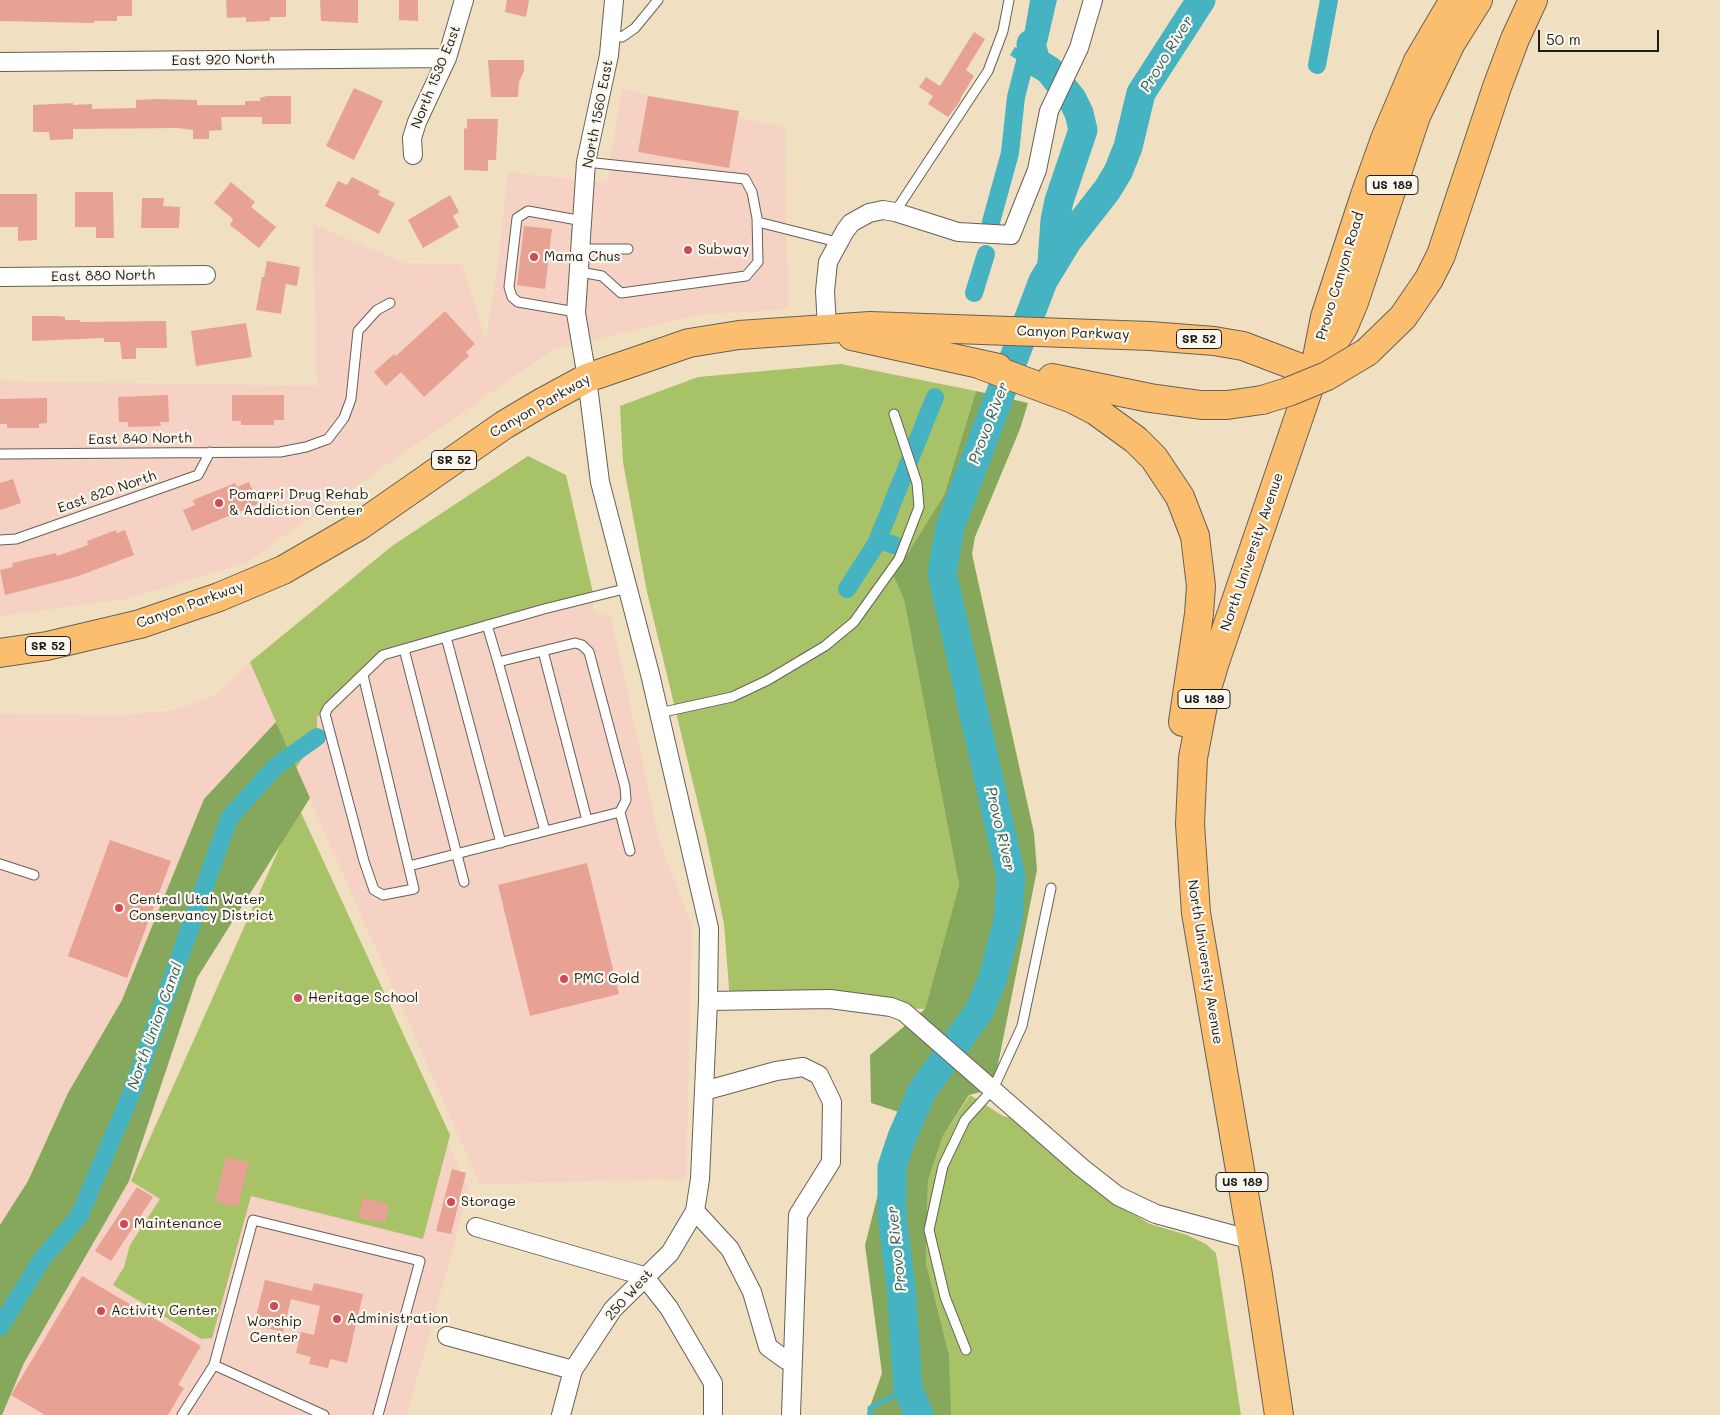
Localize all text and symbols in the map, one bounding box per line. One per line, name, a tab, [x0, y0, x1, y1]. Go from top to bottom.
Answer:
water label: Provo River	[1137, 13, 1197, 95]
scale bar	[1540, 20, 1661, 52]
street label: North 1530 East	[408, 23, 464, 131]
text: 50 m	[1546, 29, 1581, 49]
street label: East 920 North	[171, 51, 275, 69]
street label: North 1560 East	[579, 58, 617, 170]
road number: US 189	[1366, 176, 1418, 194]
street label: Provo Canyon Road	[1312, 210, 1368, 342]
place label: Subway	[698, 242, 749, 258]
marker: Subway	[682, 244, 694, 256]
place label: Mama Chus	[544, 249, 621, 265]
marker: Mama Chus	[528, 251, 540, 263]
street label: East 880 North	[51, 267, 155, 285]
street label: Canyon Parkway	[1016, 323, 1130, 343]
road number: SR 52	[1176, 329, 1222, 348]
street label: Canyon Parkway	[487, 370, 593, 442]
water label: Provo River	[965, 380, 1013, 466]
street label: East 840 North	[88, 430, 192, 448]
road number: SR 52	[432, 450, 476, 470]
street label: East 820 North	[55, 467, 159, 517]
street label: North University Avenue	[1217, 471, 1287, 633]
place label: Pomarri Drug Rehab & Addiction Center	[229, 487, 369, 520]
marker: Pomarri Drug Rehab & Addiction Center	[213, 497, 225, 509]
street label: Canyon Parkway	[134, 578, 246, 632]
road number: SR 52	[26, 636, 70, 656]
road number: US 189	[1178, 690, 1230, 709]
water label: Provo River	[982, 785, 1018, 873]
street label: North University Avenue	[1184, 879, 1226, 1045]
place label: Central Utah Water Conservancy District	[129, 892, 274, 924]
marker: Central Utah Water Conservancy District	[113, 902, 125, 914]
water label: North Union Canal	[124, 960, 186, 1092]
place label: PMC Gold	[574, 971, 639, 987]
marker: PMC Gold	[558, 973, 570, 985]
place label: Heritage School	[308, 990, 418, 1006]
marker: Heritage School	[292, 992, 304, 1004]
road number: US 189	[1216, 1172, 1268, 1192]
place label: Storage	[461, 1194, 516, 1210]
marker: Storage	[445, 1196, 457, 1208]
water label: Provo River	[884, 1205, 910, 1293]
place label: Maintenance	[134, 1216, 222, 1232]
marker: Maintenance	[118, 1218, 130, 1230]
street label: 250 West	[602, 1266, 656, 1324]
marker: Worship Center	[268, 1300, 280, 1312]
place label: Activity Center	[111, 1303, 217, 1319]
marker: Activity Center	[95, 1305, 107, 1317]
place label: Administration	[347, 1311, 448, 1327]
marker: Administration	[331, 1313, 343, 1325]
place label: Worship Center	[246, 1314, 302, 1346]

